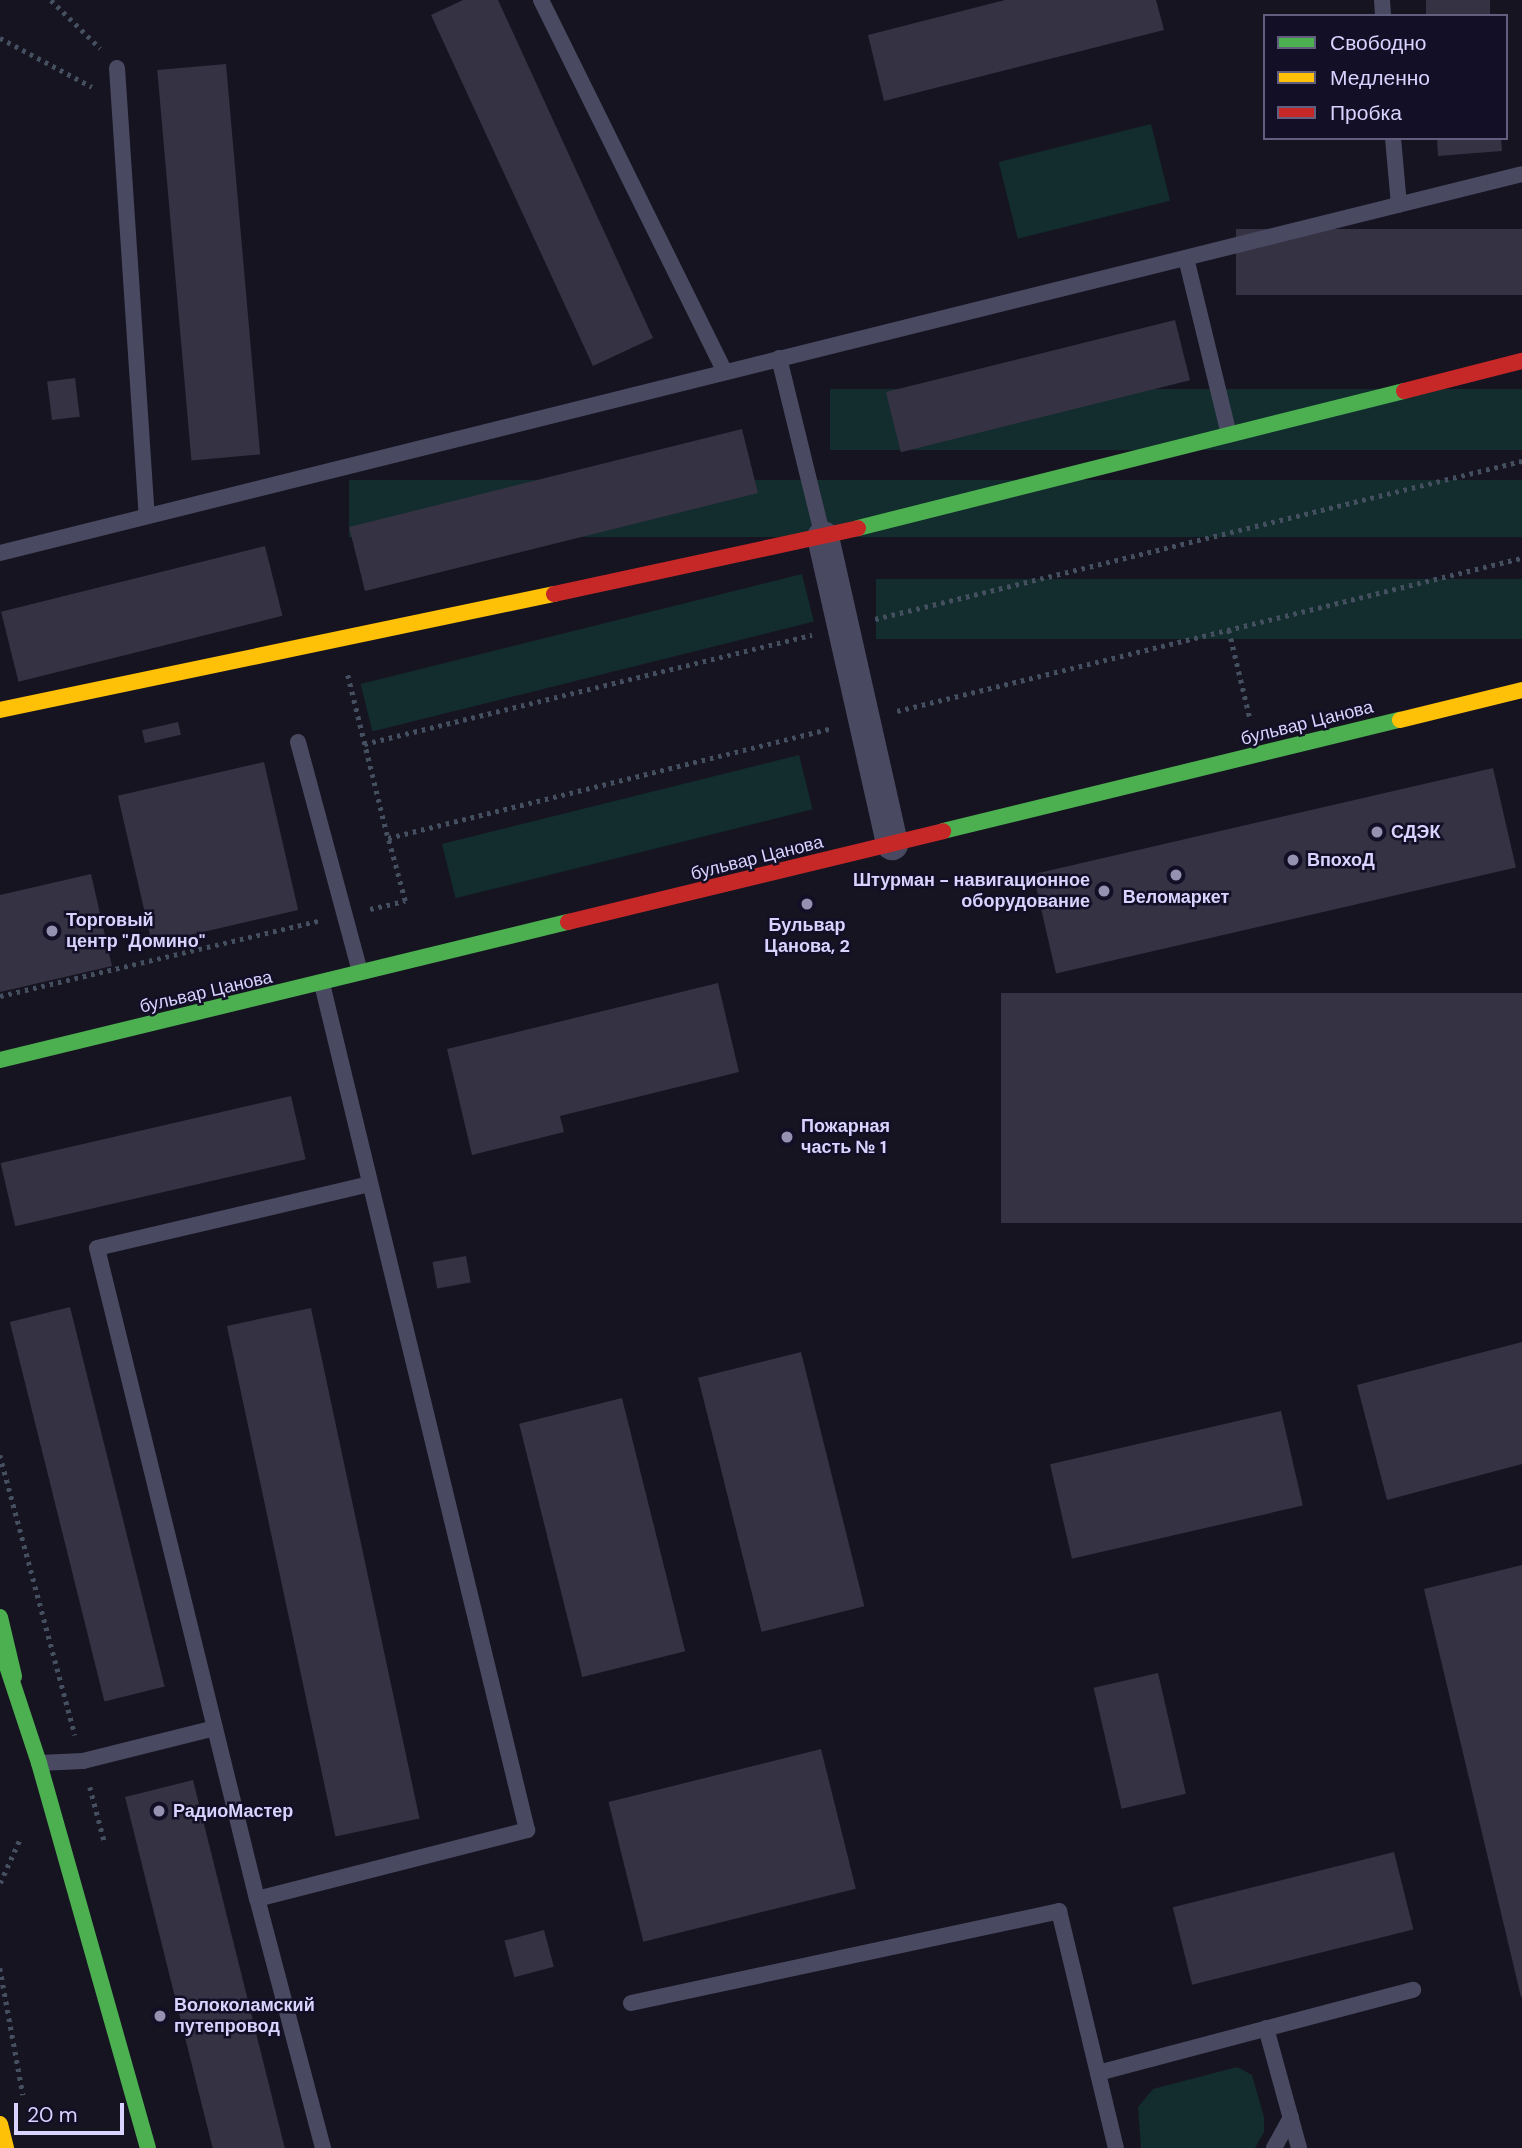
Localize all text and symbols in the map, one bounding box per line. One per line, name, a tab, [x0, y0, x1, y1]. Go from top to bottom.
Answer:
legend	[1263, 14, 1508, 140]
text: Свободно	[1330, 29, 1427, 57]
text: Медленно	[1330, 64, 1430, 92]
text: Пробка	[1330, 99, 1402, 127]
street label: бульвар Цанова	[1239, 696, 1375, 750]
place label: СДЭК	[1391, 821, 1440, 843]
marker: СДЭК	[1369, 824, 1385, 840]
street label: бульвар Цанова	[689, 831, 825, 885]
place label: ВпохоД	[1307, 849, 1375, 871]
marker: ВпохоД	[1285, 852, 1301, 868]
marker: Веломаркет	[1168, 867, 1184, 883]
place label: Штурман - навигационное оборудование	[853, 870, 1090, 912]
marker: Штурман - навигационное оборудование	[1096, 883, 1112, 899]
place label: Веломаркет	[1123, 886, 1229, 908]
marker: Бульвар Цанова, 2	[799, 896, 815, 912]
place label: Торговый центр "Домино"	[66, 910, 205, 953]
place label: Бульвар Цанова, 2	[764, 915, 850, 958]
marker: Торговый центр "Домино"	[44, 923, 60, 939]
street label: бульвар Цанова	[138, 966, 274, 1018]
place label: Пожарная часть № 1	[801, 1116, 890, 1158]
marker: Пожарная часть № 1	[779, 1129, 795, 1145]
place label: РадиоМастер	[173, 1800, 293, 1822]
marker: РадиоМастер	[151, 1803, 167, 1819]
place label: Волоколамский путепровод	[174, 1995, 315, 2038]
marker: Волоколамский путепровод	[152, 2008, 168, 2024]
scale bar	[18, 2088, 128, 2132]
text: 20 m	[27, 2101, 78, 2129]

